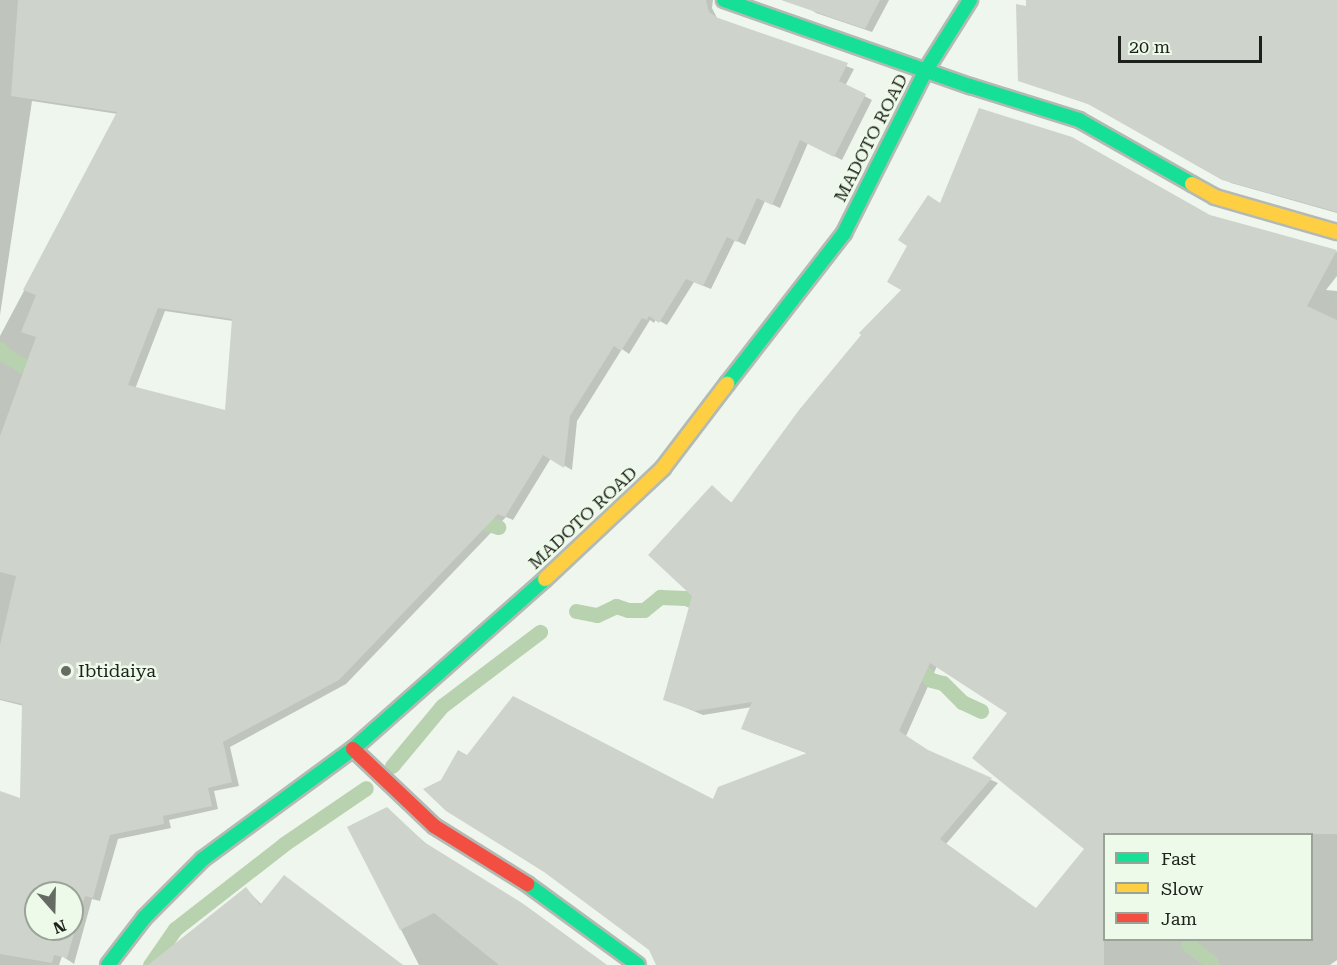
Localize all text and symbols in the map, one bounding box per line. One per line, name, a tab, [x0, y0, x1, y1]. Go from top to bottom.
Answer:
scale bar	[1121, 24, 1265, 62]
text: 20 m	[1129, 36, 1170, 57]
street label: MADOTO ROAD	[829, 70, 913, 206]
street label: MADOTO ROAD	[524, 462, 642, 574]
place label: Ibtidaiya	[78, 660, 156, 682]
marker: Ibtidaiya	[59, 664, 73, 678]
legend	[1103, 833, 1313, 941]
text: Fast	[1161, 848, 1196, 869]
text: Slow	[1161, 878, 1203, 899]
north arrow	[24, 881, 84, 941]
text: Jam	[1161, 908, 1197, 929]
text: N	[51, 915, 69, 938]

